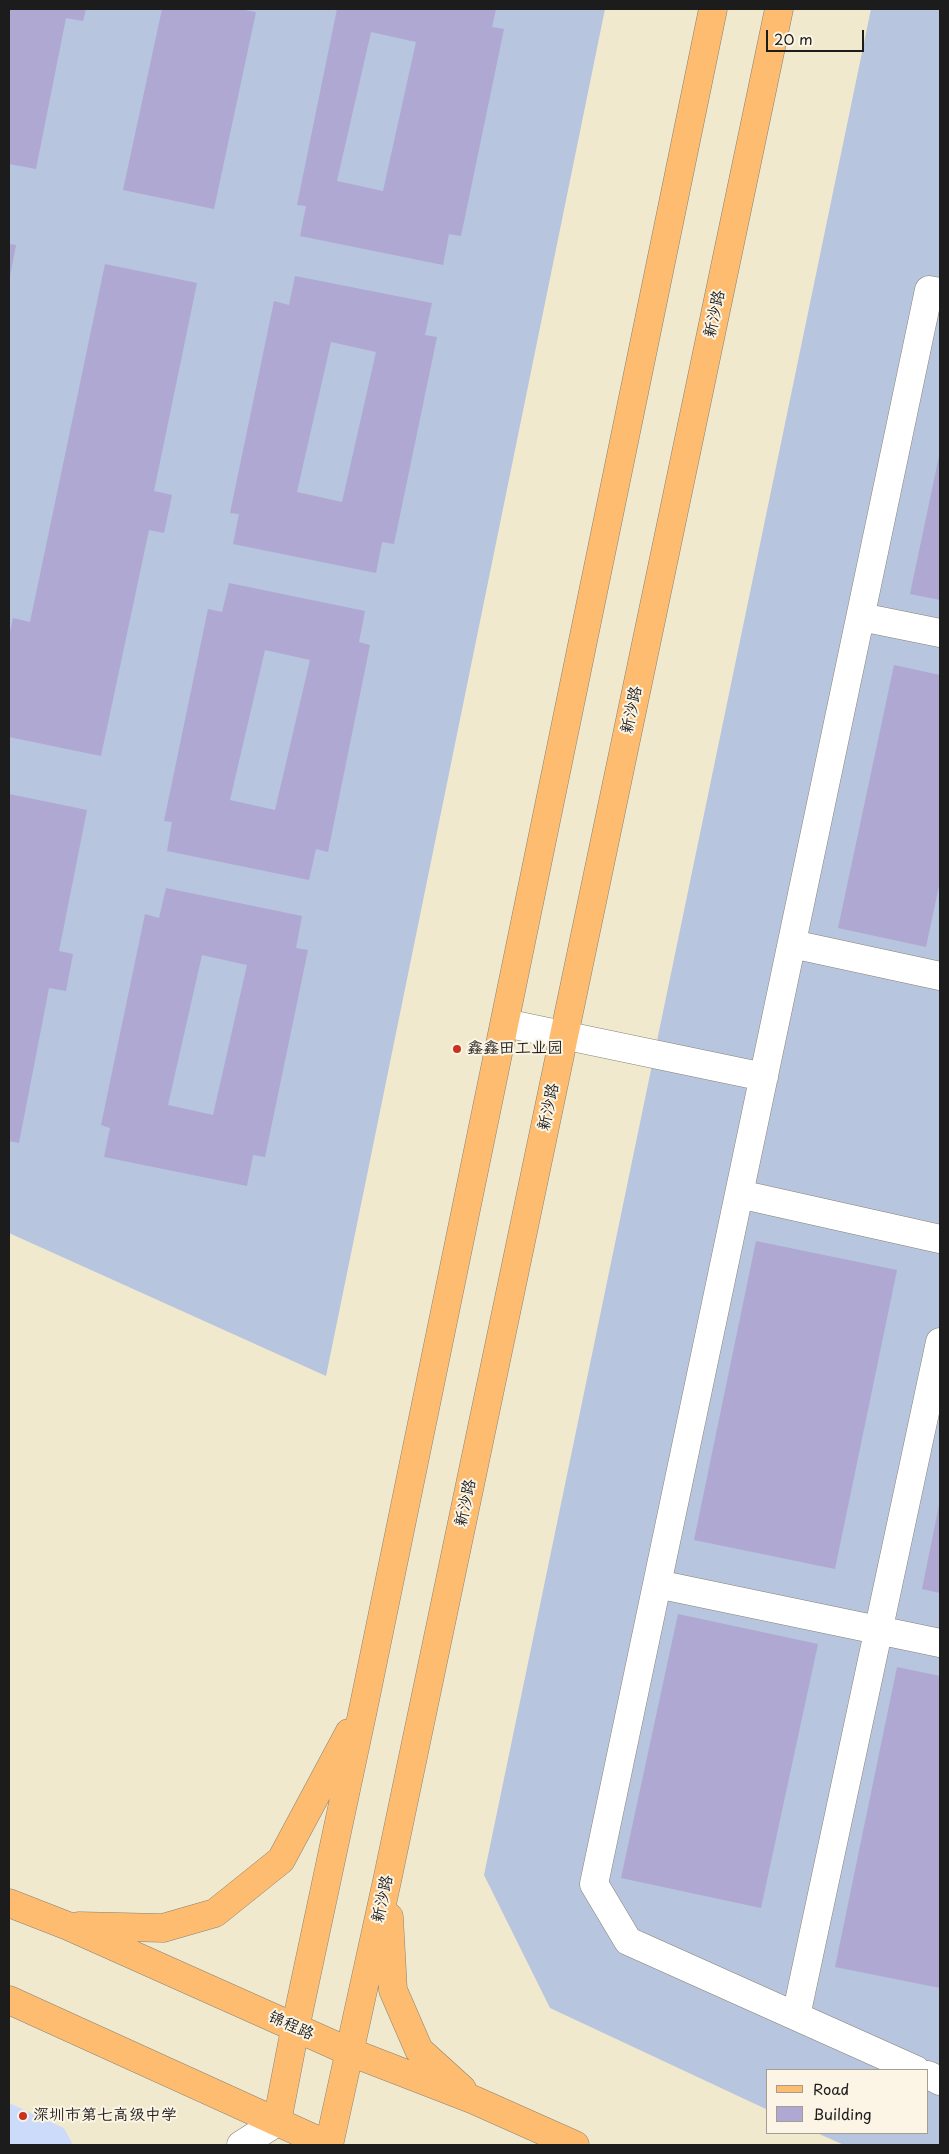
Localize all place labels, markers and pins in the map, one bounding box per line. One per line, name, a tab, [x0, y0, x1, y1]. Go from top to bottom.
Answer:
place label: 鑫鑫田工业园	[467, 1039, 563, 1059]
marker: 鑫鑫田工业园	[451, 1043, 463, 1055]
place label: 深圳市第七高级中学	[33, 2106, 177, 2126]
marker: 深圳市第七高级中学	[17, 2110, 29, 2122]

